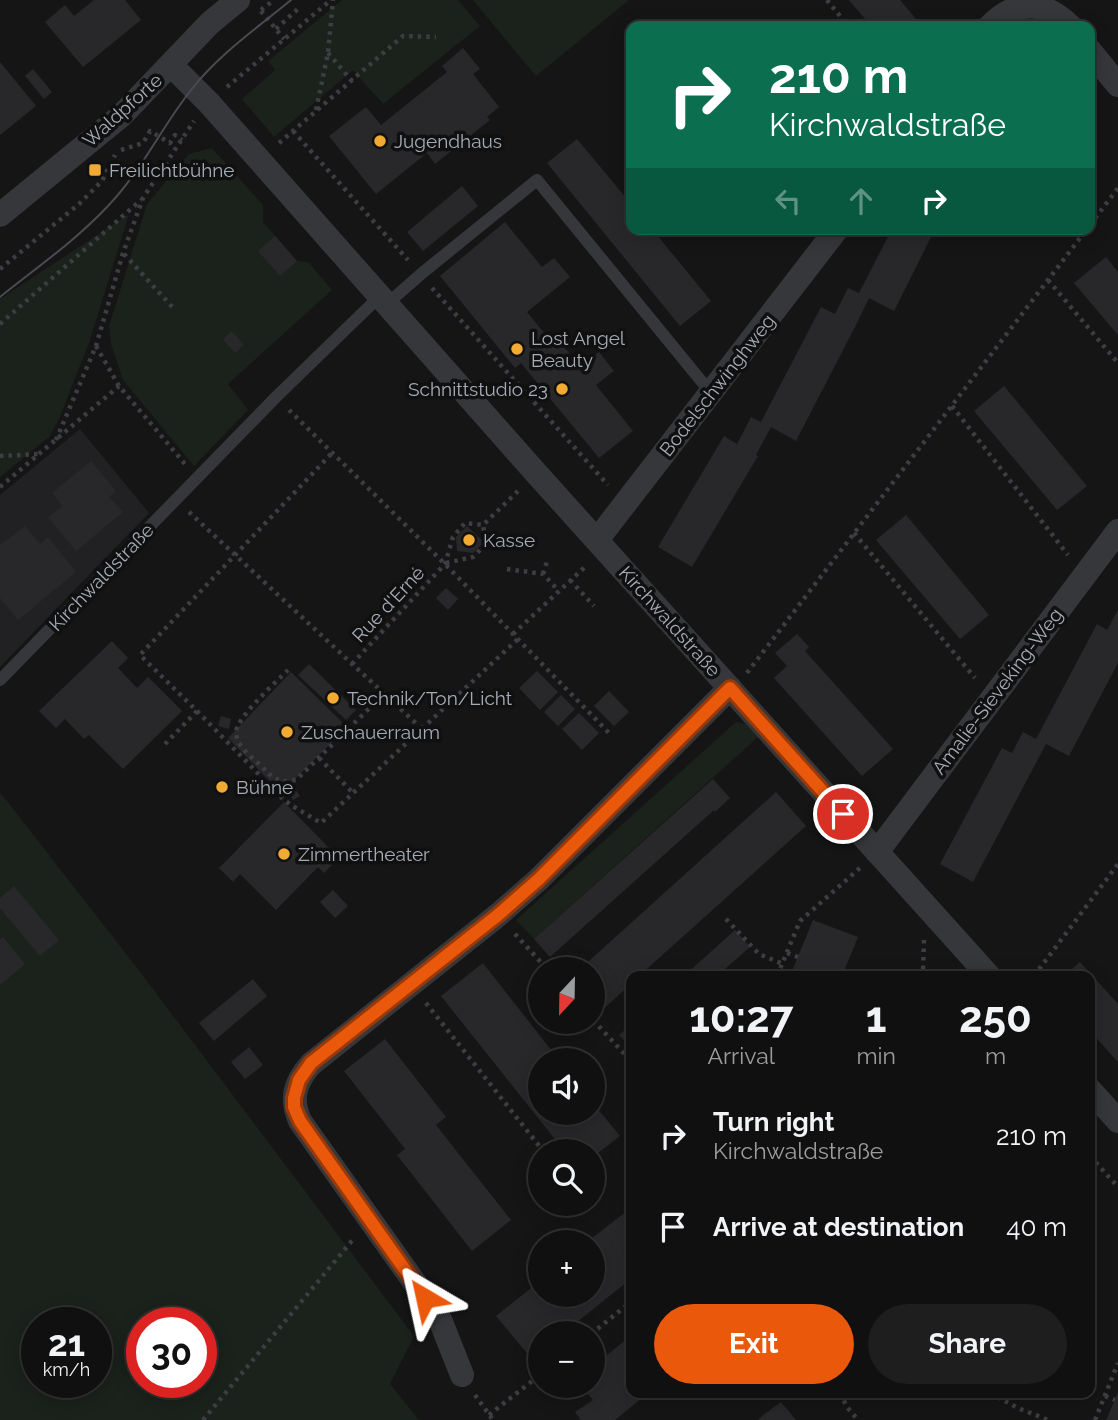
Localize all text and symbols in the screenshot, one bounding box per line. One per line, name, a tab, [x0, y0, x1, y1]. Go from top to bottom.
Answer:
text: 210 m	[769, 47, 908, 104]
icon: right	[654, 49, 745, 140]
street label: Waldpforte	[78, 69, 166, 151]
text: Kirchwaldstraße	[769, 106, 1006, 143]
place label: Jugendhaus	[394, 130, 502, 152]
marker: Jugendhaus	[372, 133, 388, 149]
place label: Freilichtbühne	[109, 159, 235, 181]
marker: Freilichtbühne	[87, 162, 103, 178]
icon: left	[769, 182, 807, 220]
icon: ahead	[842, 182, 880, 220]
icon: right	[915, 182, 953, 220]
street label: Bodelschwinghweg	[655, 310, 779, 460]
place label: Lost Angel Beauty	[531, 327, 626, 371]
marker: Lost Angel Beauty	[509, 341, 525, 357]
place label: Schnittstudio 23	[408, 378, 548, 400]
marker: Schnittstudio 23	[554, 381, 570, 397]
street label: Kirchwaldstraße	[44, 519, 158, 635]
place label: Kasse	[483, 529, 535, 551]
marker: Kasse	[461, 532, 477, 548]
street label: Kirchwaldstraße	[615, 561, 725, 681]
street label: Rue d'Erné	[347, 562, 429, 646]
street label: Amalie-Sieveking-Weg	[927, 604, 1067, 778]
place label: Technik/Ton/Licht	[347, 687, 513, 709]
marker: Technik/Ton/Licht	[325, 690, 341, 706]
place label: Zuschauerraum	[301, 721, 440, 743]
marker: Zuschauerraum	[279, 724, 295, 740]
place label: Bühne	[236, 776, 293, 798]
marker: Bühne	[214, 779, 230, 795]
pin	[813, 784, 873, 844]
icon: arrive	[824, 795, 862, 833]
place label: Zimmertheater	[298, 843, 430, 865]
marker: Zimmertheater	[276, 846, 292, 862]
north arrow	[528, 957, 606, 1034]
map controls	[528, 957, 605, 1398]
text: 10:27	[689, 993, 793, 1042]
text: 1	[866, 993, 887, 1042]
text: 250	[959, 993, 1032, 1042]
text: Arrival	[707, 1042, 775, 1069]
text: min	[856, 1042, 896, 1069]
text: m	[985, 1042, 1006, 1069]
button: sound	[528, 1048, 605, 1125]
text: Turn right	[713, 1107, 834, 1137]
icon: right	[654, 1117, 692, 1155]
text: 210 m	[996, 1121, 1067, 1151]
text: Kirchwaldstraße	[713, 1137, 883, 1164]
button: search	[528, 1139, 605, 1216]
icon: arrive	[654, 1208, 692, 1246]
text: Arrive at destination	[713, 1212, 964, 1242]
text: 40 m	[1006, 1212, 1067, 1242]
button: +	[528, 1230, 605, 1307]
position arrow	[388, 1261, 462, 1335]
button: Exit	[654, 1304, 854, 1384]
button: Share	[868, 1304, 1067, 1384]
speed limit sign: 30	[126, 1307, 217, 1398]
button: −	[528, 1321, 605, 1398]
text: 21	[48, 1323, 85, 1364]
text: km/h	[43, 1359, 90, 1380]

